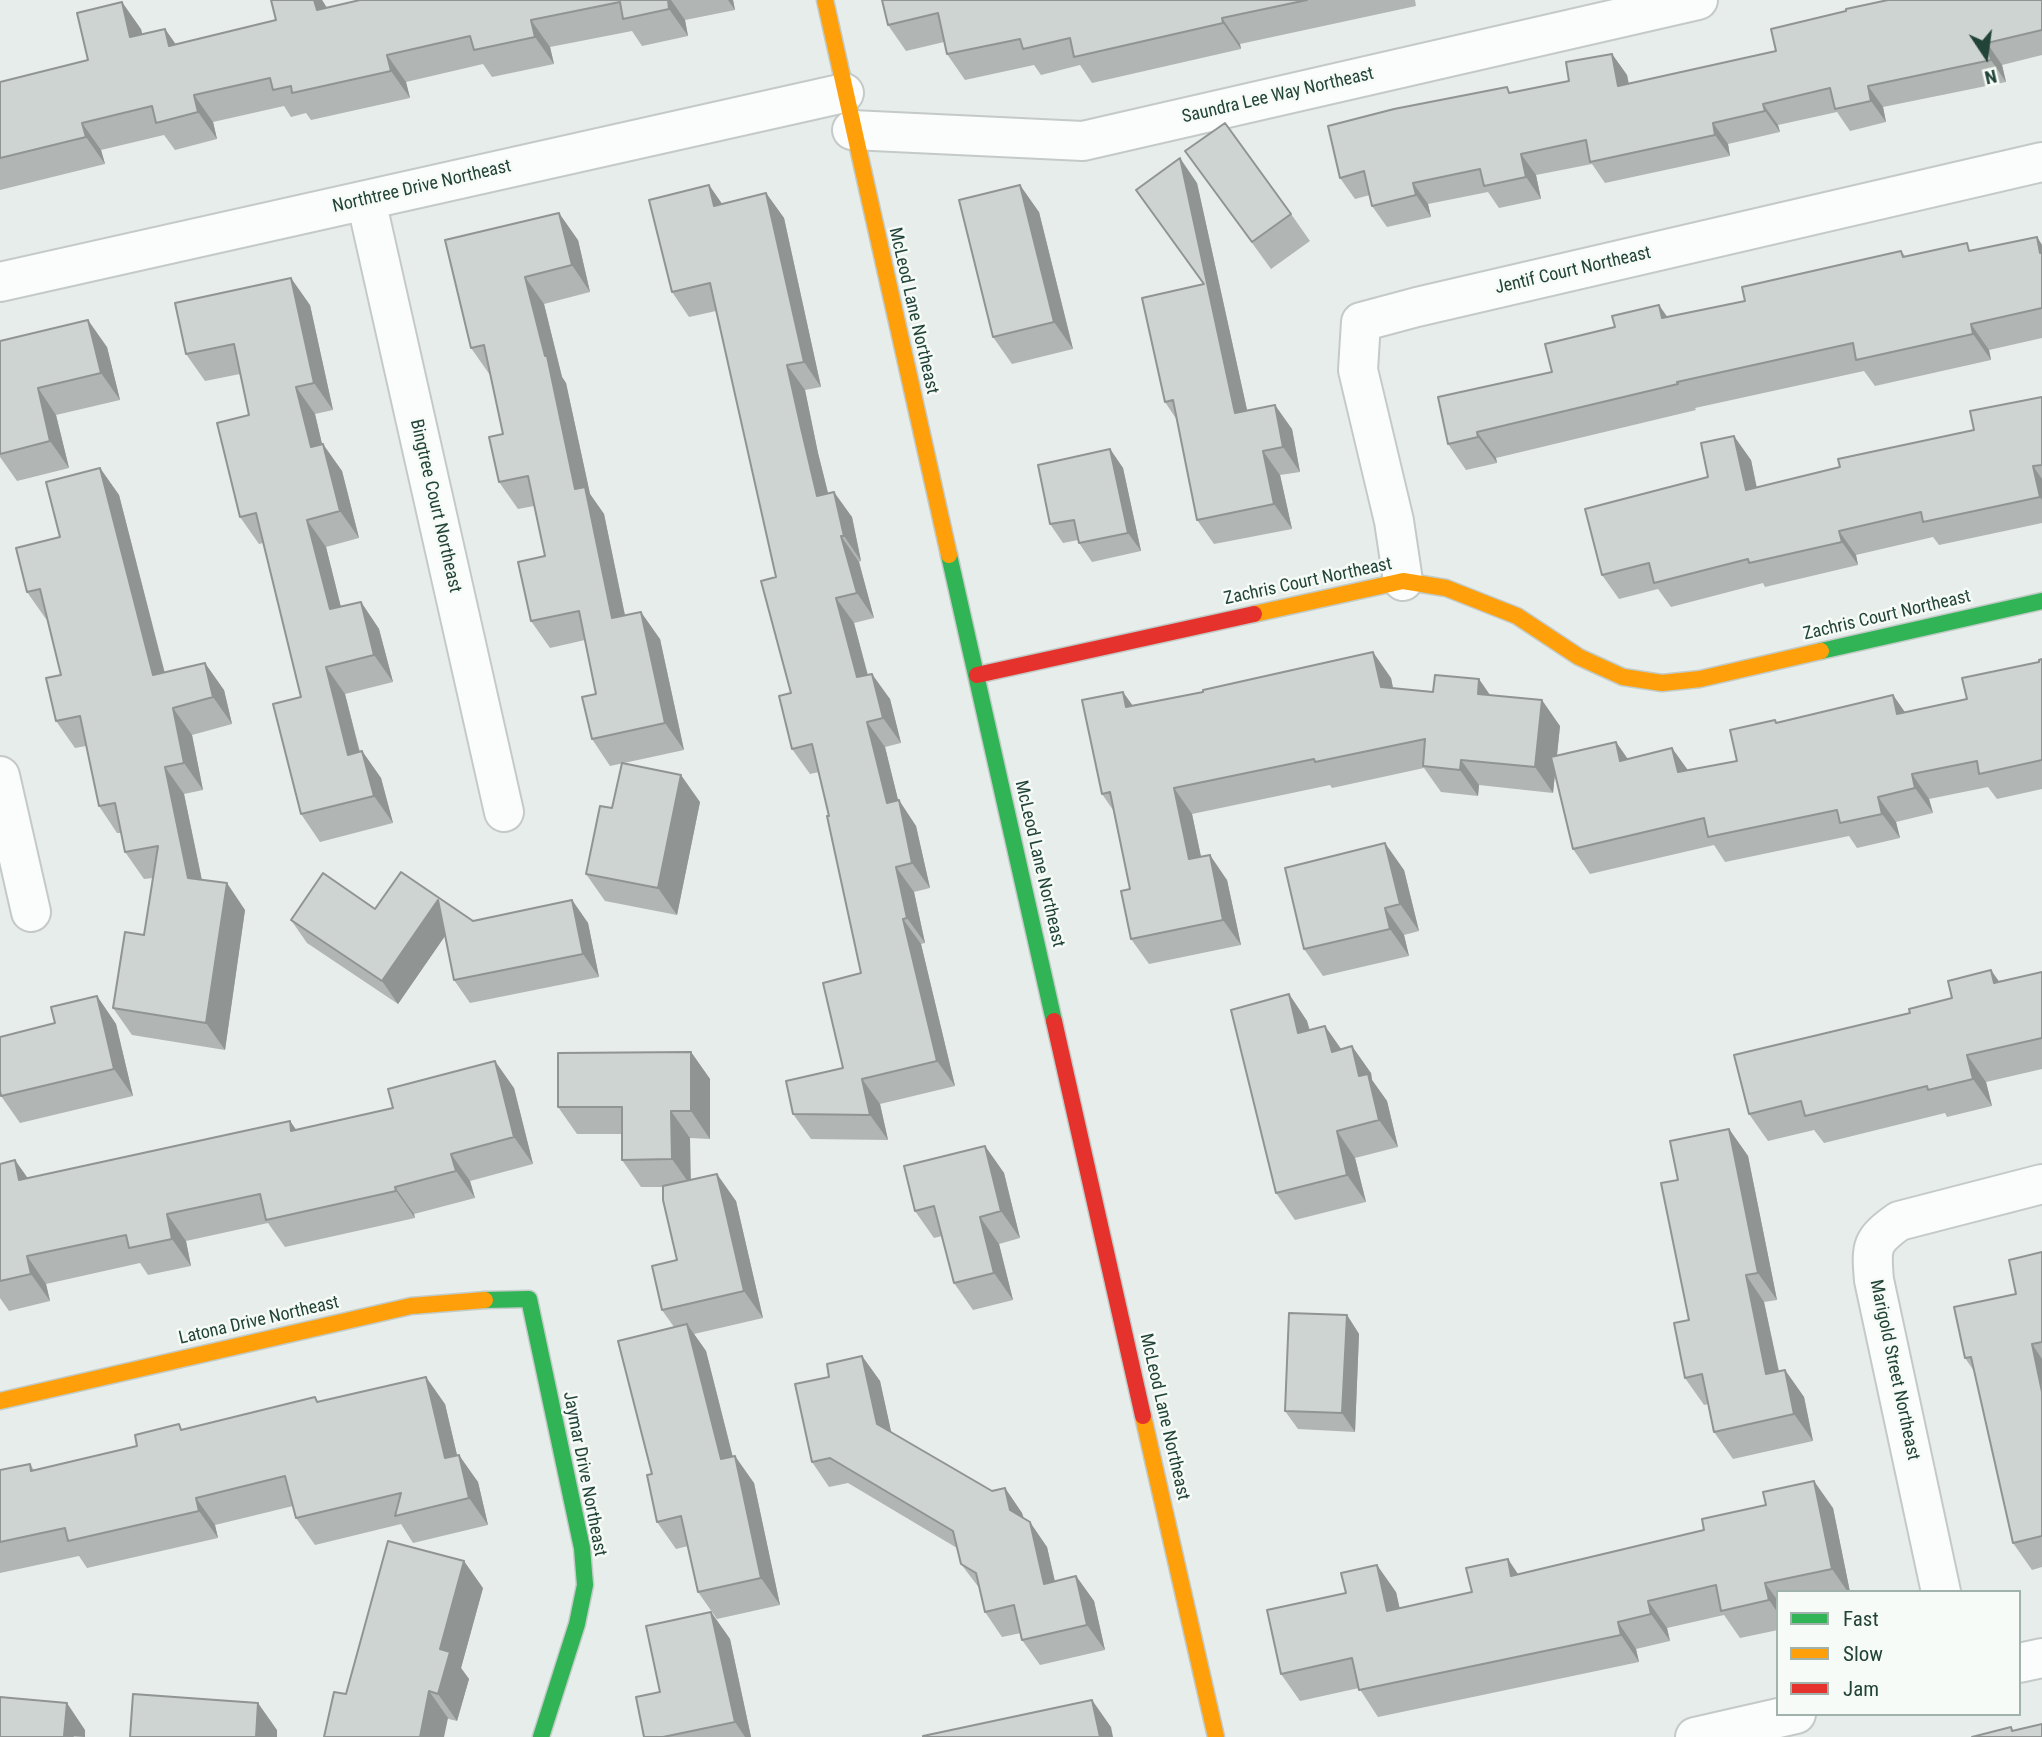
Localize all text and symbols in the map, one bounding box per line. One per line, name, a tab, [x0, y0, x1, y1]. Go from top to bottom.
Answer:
north arrow	[1951, 21, 2021, 91]
street label: Saundra Lee Way Northeast	[1180, 63, 1376, 129]
text: N	[1983, 64, 1999, 89]
street label: Northtree Drive Northeast	[331, 156, 513, 218]
street label: McLeod Lane Northeast	[883, 226, 943, 396]
street label: Jentif Court Northeast	[1493, 243, 1653, 299]
street label: Bingtree Court Northeast	[405, 417, 465, 595]
street label: Zachris Court Northeast	[1222, 554, 1394, 610]
street label: Zachris Court Northeast	[1801, 586, 1973, 646]
street label: McLeod Lane Northeast	[1009, 779, 1069, 949]
street label: Marigold Street Northeast	[1864, 1278, 1924, 1462]
street label: Latona Drive Northeast	[177, 1292, 341, 1350]
street label: McLeod Lane Northeast	[1134, 1332, 1194, 1502]
street label: Jaymar Drive Northeast	[557, 1390, 611, 1558]
legend	[1776, 1590, 2021, 1716]
text: Fast	[1843, 1607, 1879, 1631]
text: Slow	[1843, 1642, 1883, 1666]
text: Jam	[1843, 1677, 1879, 1701]

